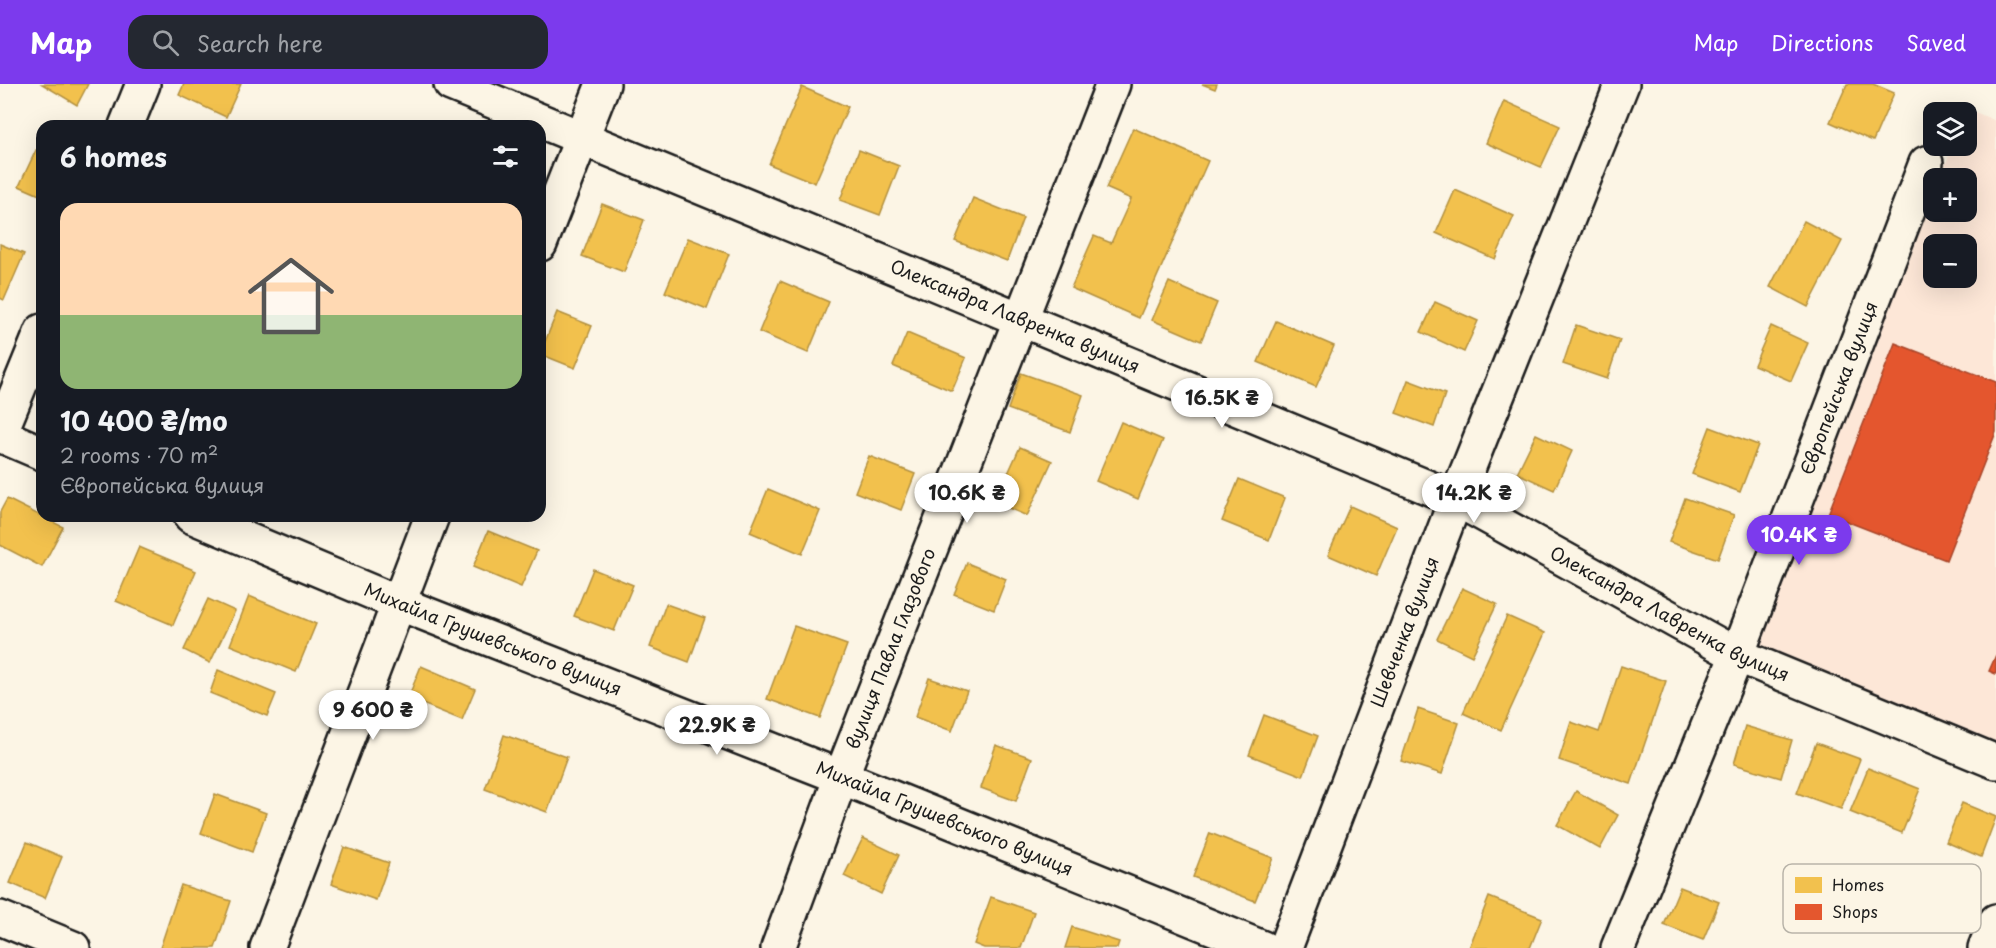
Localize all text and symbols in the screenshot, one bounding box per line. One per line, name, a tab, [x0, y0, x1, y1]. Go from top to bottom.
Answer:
search box	[128, 15, 548, 69]
text: Map	[30, 21, 92, 64]
icon: search	[149, 26, 182, 59]
text: Search here	[197, 26, 323, 59]
text: Map	[1693, 26, 1738, 58]
text: Directions	[1771, 26, 1873, 58]
text: Saved	[1906, 26, 1966, 58]
map controls	[1923, 102, 1977, 288]
button: layers	[1923, 102, 1977, 156]
text: 6 homes	[60, 137, 167, 176]
icon: filters	[489, 140, 522, 173]
button: +	[1923, 168, 1977, 222]
button: −	[1923, 234, 1977, 288]
icon: home	[237, 242, 345, 350]
street label: Олександра Лавренка вулиця	[886, 252, 1144, 379]
street label: Європейська вулиця	[1792, 297, 1884, 478]
pin: 16.5K ₴	[1167, 378, 1277, 429]
text: 16.5K ₴	[1185, 382, 1259, 412]
text: 10 400 ₴/mo	[60, 401, 228, 440]
text: 2 rooms · 70 m²	[60, 440, 218, 470]
text: Європейська вулиця	[60, 470, 264, 500]
pin: 10.6K ₴	[912, 473, 1022, 524]
pin: 14.2K ₴	[1419, 473, 1529, 524]
text: 10.6K ₴	[928, 477, 1006, 507]
text: 14.2K ₴	[1436, 477, 1512, 507]
pin: 10.4K ₴	[1744, 515, 1854, 566]
text: 10.4K ₴	[1761, 519, 1837, 549]
street label: Олександра Лавренка вулиця	[1545, 539, 1794, 687]
street label: вулиця Павла Глазового	[838, 544, 942, 753]
street label: Шевченка вулиця	[1363, 552, 1445, 711]
street label: Михайла Грушевського вулиця	[360, 575, 626, 702]
pin: 9 600 ₴	[318, 690, 428, 741]
text: 9 600 ₴	[333, 694, 413, 724]
pin: 22.9K ₴	[662, 705, 772, 756]
text: 22.9K ₴	[678, 709, 756, 739]
street label: Михайла Грушевського вулиця	[812, 754, 1077, 882]
legend	[1783, 864, 1981, 933]
text: Homes	[1832, 872, 1884, 896]
text: Shops	[1832, 899, 1878, 923]

